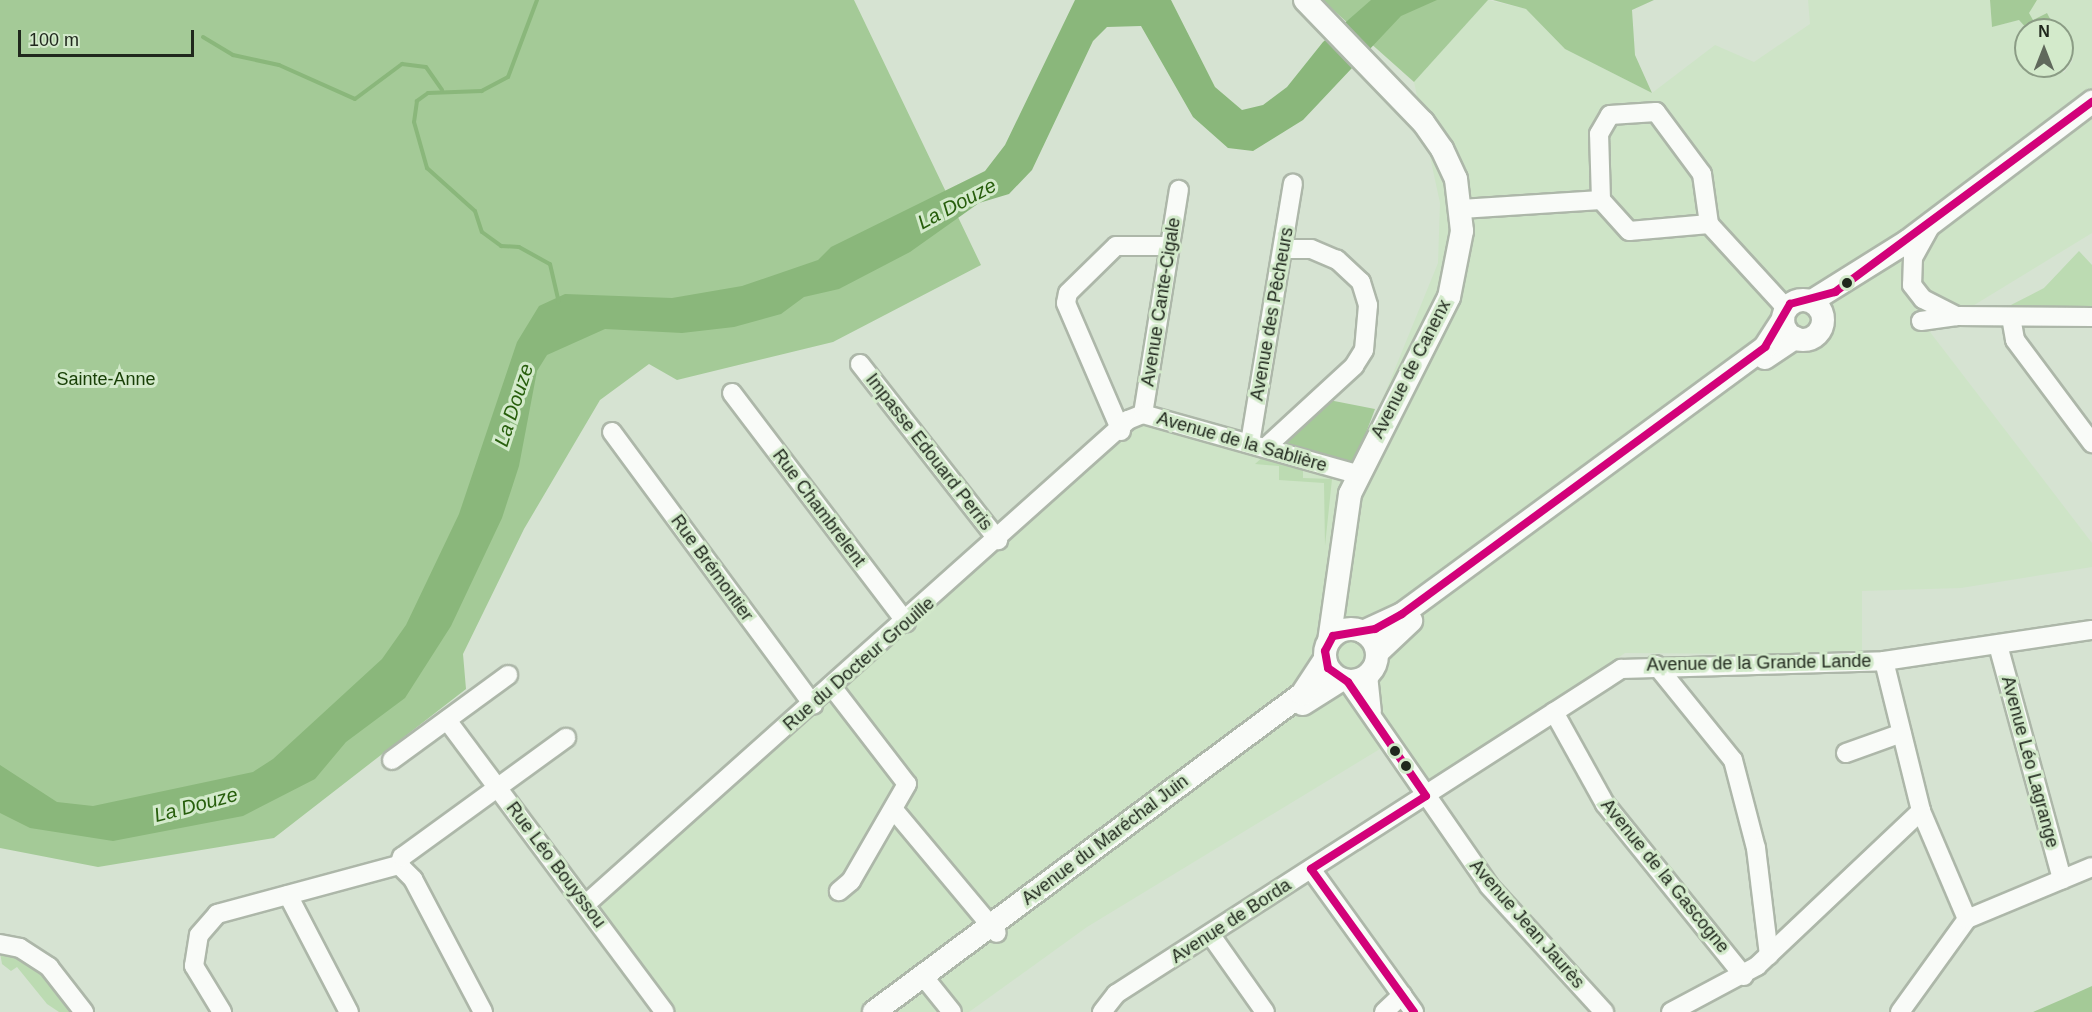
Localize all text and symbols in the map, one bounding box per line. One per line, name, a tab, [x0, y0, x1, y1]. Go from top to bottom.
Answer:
scale bar	[21, 18, 196, 56]
north arrow	[2014, 18, 2074, 78]
text: N	[2038, 23, 2050, 40]
text: 100 m	[29, 30, 79, 50]
water label: La Douze	[914, 173, 1000, 235]
street label: Avenue Cante-Cigale	[1137, 216, 1185, 388]
street label: Avenue des Pêcheurs	[1246, 226, 1298, 402]
unlabelled marker	[1841, 277, 1853, 289]
street label: Avenue de Canenx	[1367, 296, 1455, 442]
water label: La Douze	[489, 361, 539, 449]
park label: Sainte-Anne	[56, 368, 156, 390]
street label: Impasse Edouard Perris	[861, 369, 997, 535]
street label: Avenue de la Sablière	[1155, 407, 1329, 477]
street label: Rue Chambrelent	[768, 445, 870, 571]
street label: Rue Brémontier	[666, 511, 758, 625]
street label: Rue du Docteur Grouille	[779, 593, 939, 735]
street label: Avenue de la Grande Lande	[1646, 650, 1872, 676]
street label: Avenue Léo Lagrange	[1997, 674, 2063, 850]
unlabelled marker	[1389, 745, 1401, 757]
unlabelled marker	[1400, 760, 1412, 772]
street label: Avenue du Maréchal Juin	[1018, 770, 1192, 910]
water label: La Douze	[152, 782, 240, 828]
street label: Avenue de la Gascogne	[1596, 795, 1734, 957]
street label: Rue Léo Bouyssou	[502, 798, 610, 932]
street label: Avenue Jean Jaurès	[1465, 855, 1589, 993]
street label: Avenue de Borda	[1167, 874, 1295, 968]

